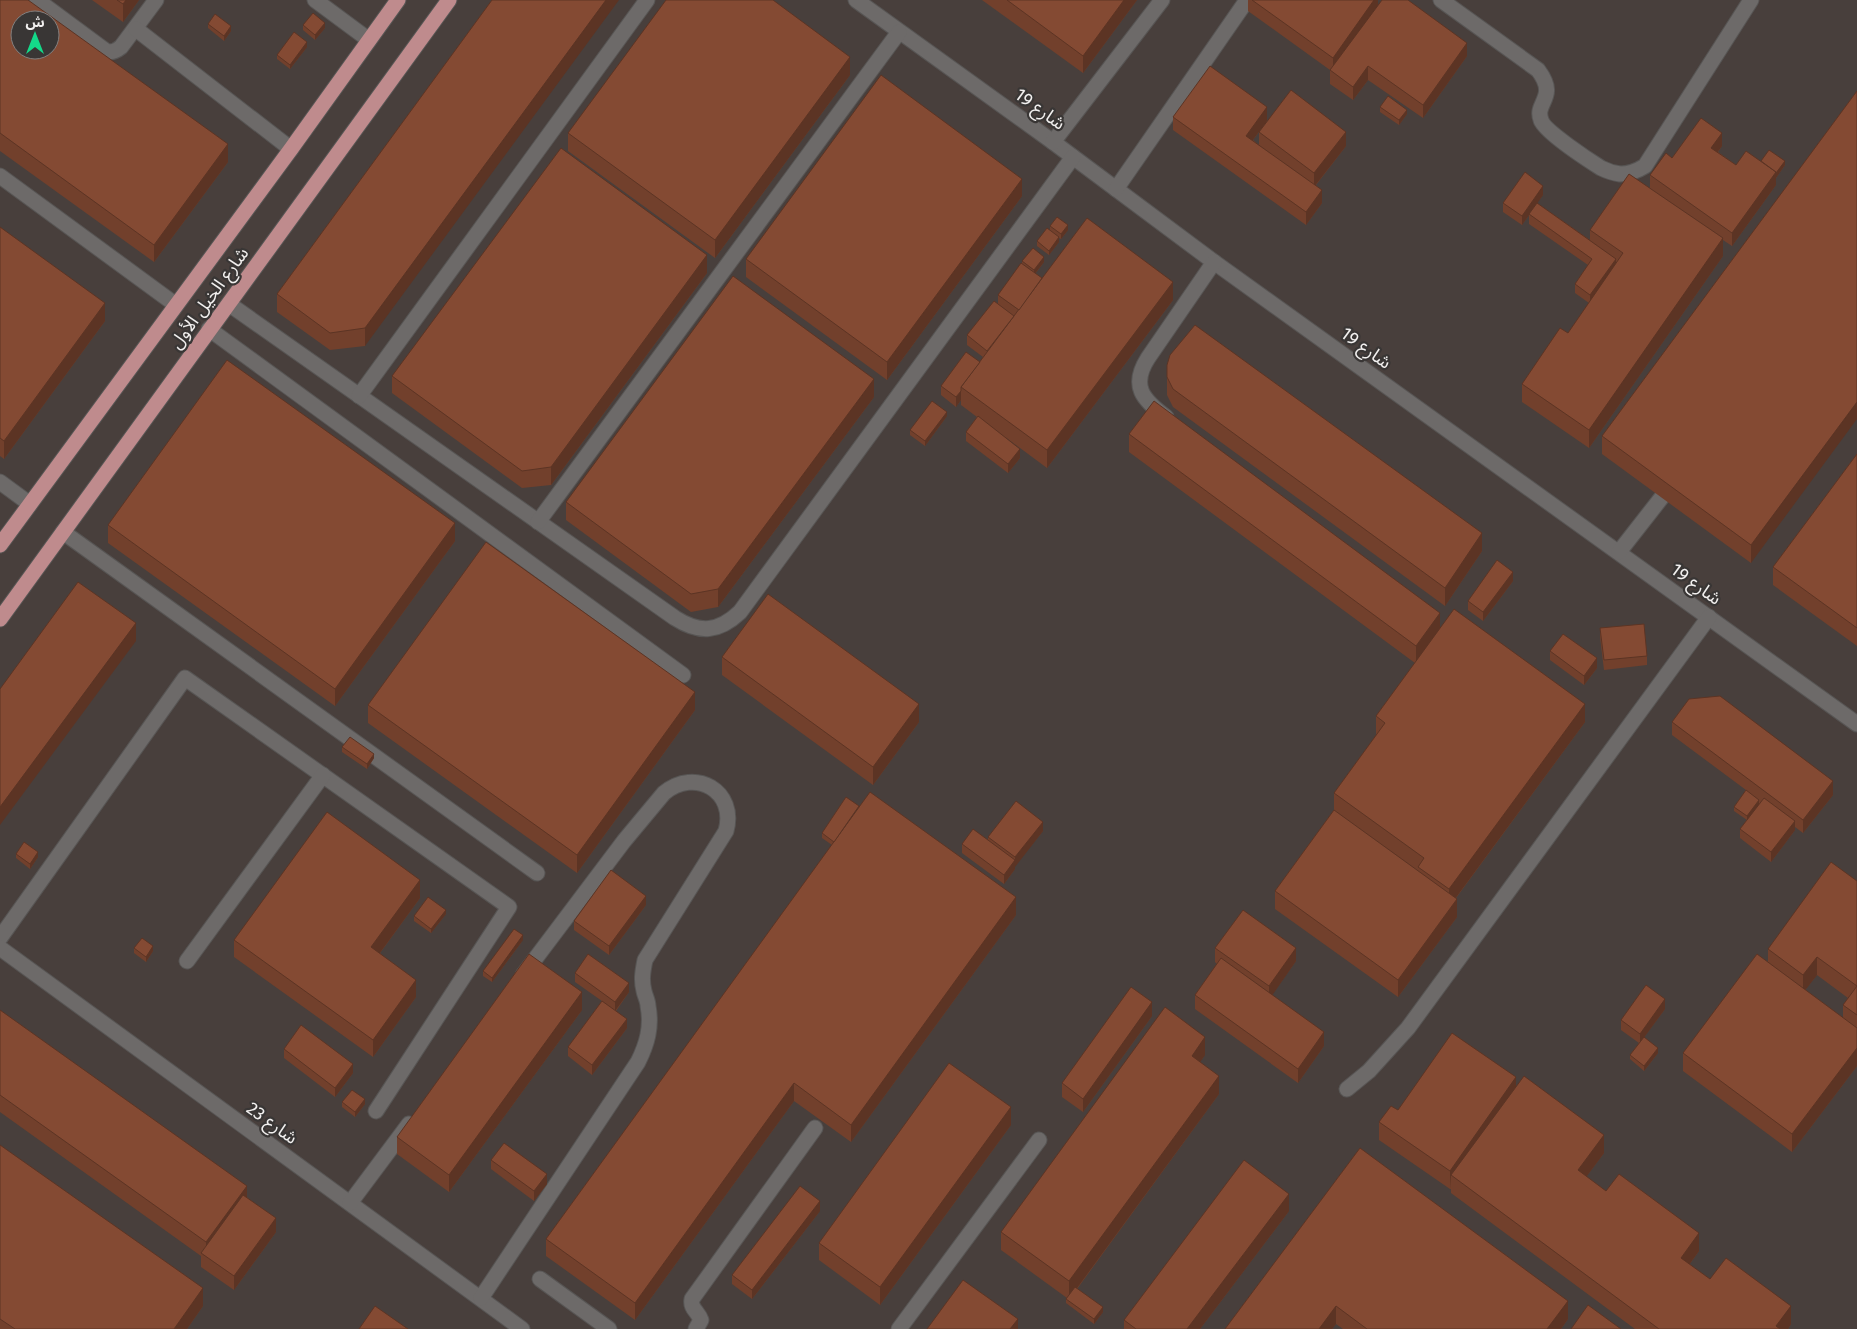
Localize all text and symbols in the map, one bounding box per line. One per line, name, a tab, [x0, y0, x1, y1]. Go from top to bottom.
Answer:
north arrow	[10, 10, 60, 60]
text: ش	[25, 14, 45, 31]
street label: شارع 19	[1009, 83, 1070, 137]
street label: شارع الخيل الأول	[165, 243, 256, 355]
street label: شارع 19	[1335, 322, 1396, 376]
street label: شارع 19	[1665, 558, 1726, 612]
street label: شارع 23	[240, 1097, 302, 1151]

